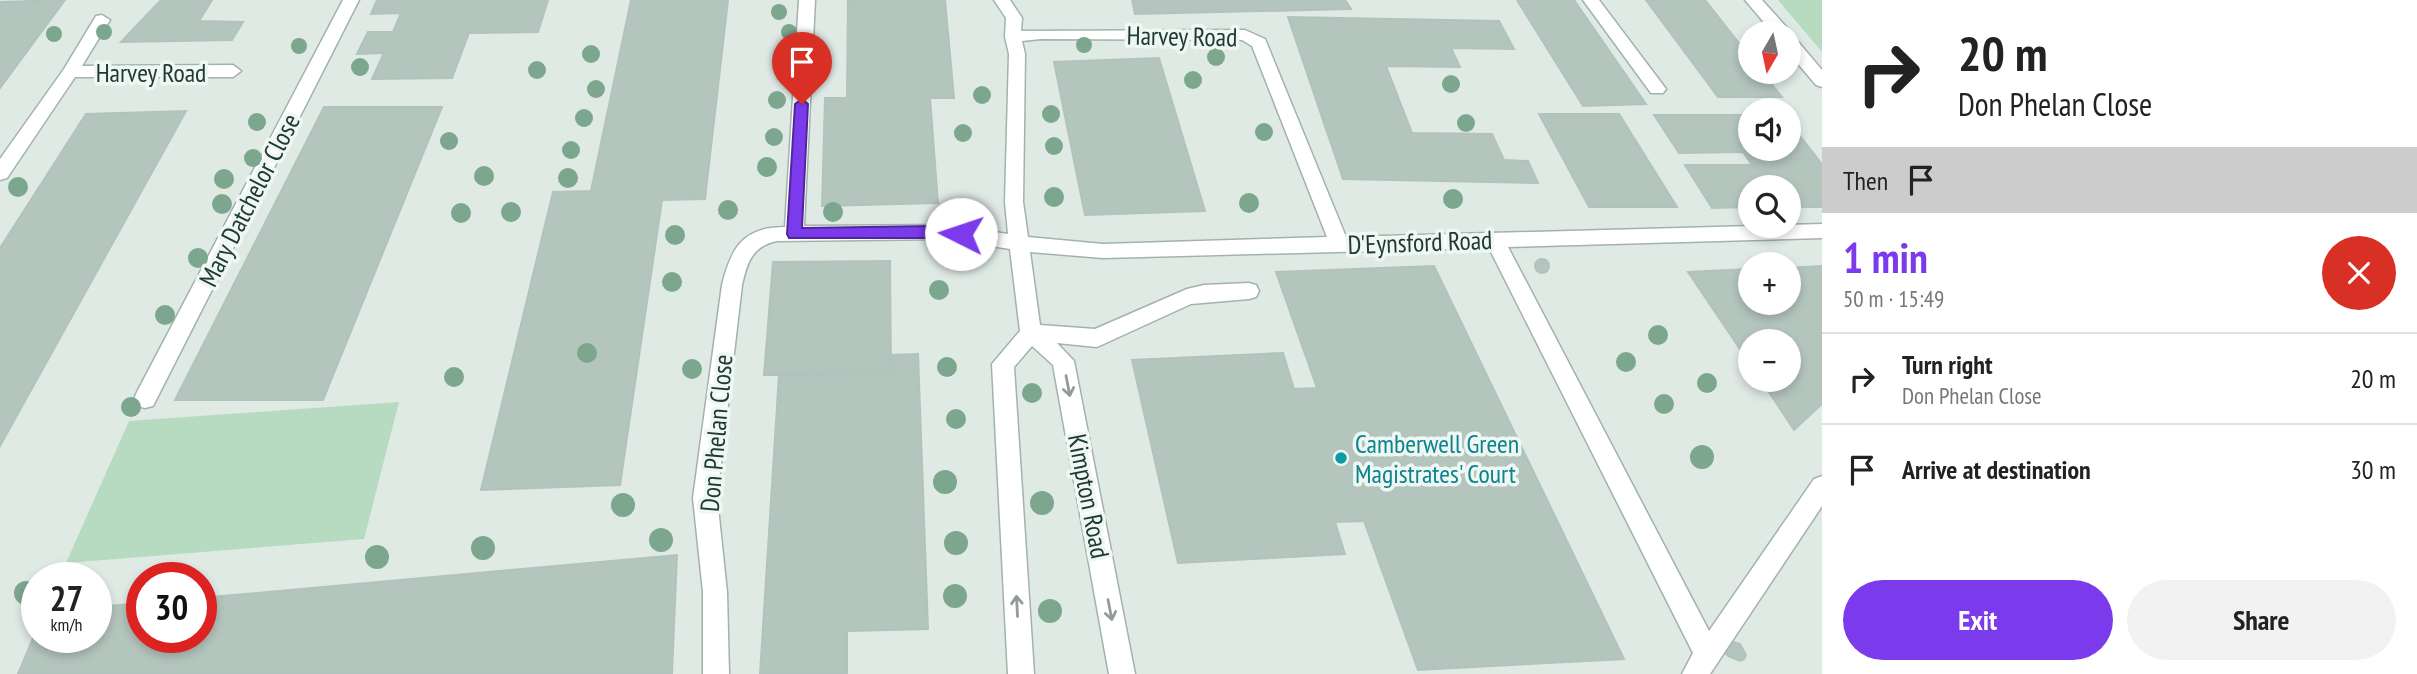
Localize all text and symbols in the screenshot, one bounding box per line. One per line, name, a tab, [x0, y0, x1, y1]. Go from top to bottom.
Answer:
street label: Harvey Road	[1126, 19, 1238, 53]
north arrow	[1738, 21, 1801, 84]
map controls	[1738, 21, 1801, 392]
text: 20 m	[1958, 21, 2047, 85]
icon: right	[1843, 28, 1934, 119]
pin	[772, 32, 832, 104]
icon: arrive	[783, 43, 821, 81]
street label: Harvey Road	[96, 56, 206, 89]
text: Don Phelan Close	[1958, 83, 2152, 125]
button: sound	[1738, 98, 1801, 161]
street label: Mary Datchelor Close	[191, 108, 307, 292]
icon: arrive	[1902, 161, 1940, 199]
text: Then	[1843, 164, 1888, 197]
button: search	[1738, 175, 1801, 238]
position arrow	[924, 197, 998, 271]
street label: D'Eynsford Road	[1347, 223, 1493, 261]
text: 1 min	[1843, 230, 1928, 285]
button: close	[2322, 236, 2396, 310]
button: +	[1738, 252, 1801, 315]
text: 50 m · 15:49	[1843, 284, 1944, 313]
button: −	[1738, 329, 1801, 392]
text: Turn right	[1902, 348, 1993, 381]
street label: Don Phelan Close	[693, 353, 739, 513]
icon: right	[1843, 360, 1881, 398]
text: 20 m	[2350, 362, 2396, 395]
one-way arrow	[1062, 374, 1075, 397]
text: Don Phelan Close	[1902, 381, 2042, 410]
place label: Camberwell Green Magistrates' Court	[1355, 427, 1519, 490]
street label: Kimpton Road	[1061, 431, 1117, 561]
marker: Camberwell Green Magistrates' Court	[1333, 450, 1349, 466]
icon: arrive	[1843, 451, 1881, 489]
text: Arrive at destination	[1902, 453, 2091, 486]
text: 30 m	[2350, 453, 2396, 486]
speed limit sign: 30	[126, 562, 217, 653]
text: 27	[50, 575, 83, 621]
button: Exit	[1843, 580, 2113, 660]
button: Share	[2127, 580, 2396, 660]
one-way arrow	[1011, 595, 1024, 618]
one-way arrow	[1104, 598, 1118, 621]
text: km/h	[51, 613, 82, 636]

